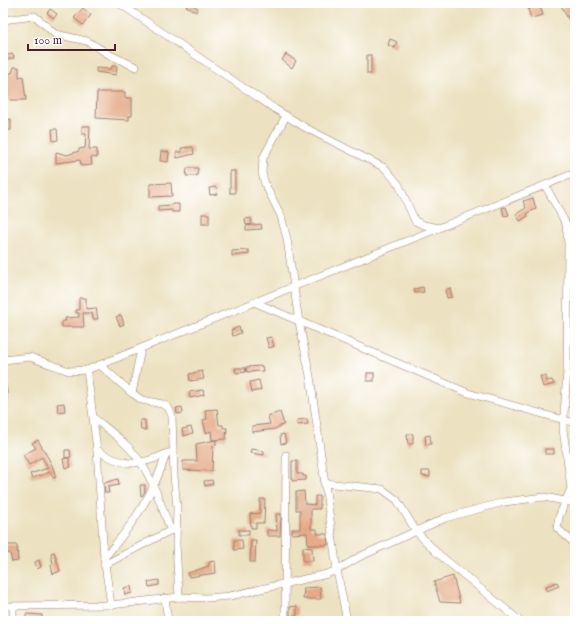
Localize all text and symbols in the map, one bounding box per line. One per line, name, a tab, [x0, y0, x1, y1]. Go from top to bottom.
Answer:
scale bar	[28, 26, 115, 52]
text: 100 m	[34, 33, 62, 48]

